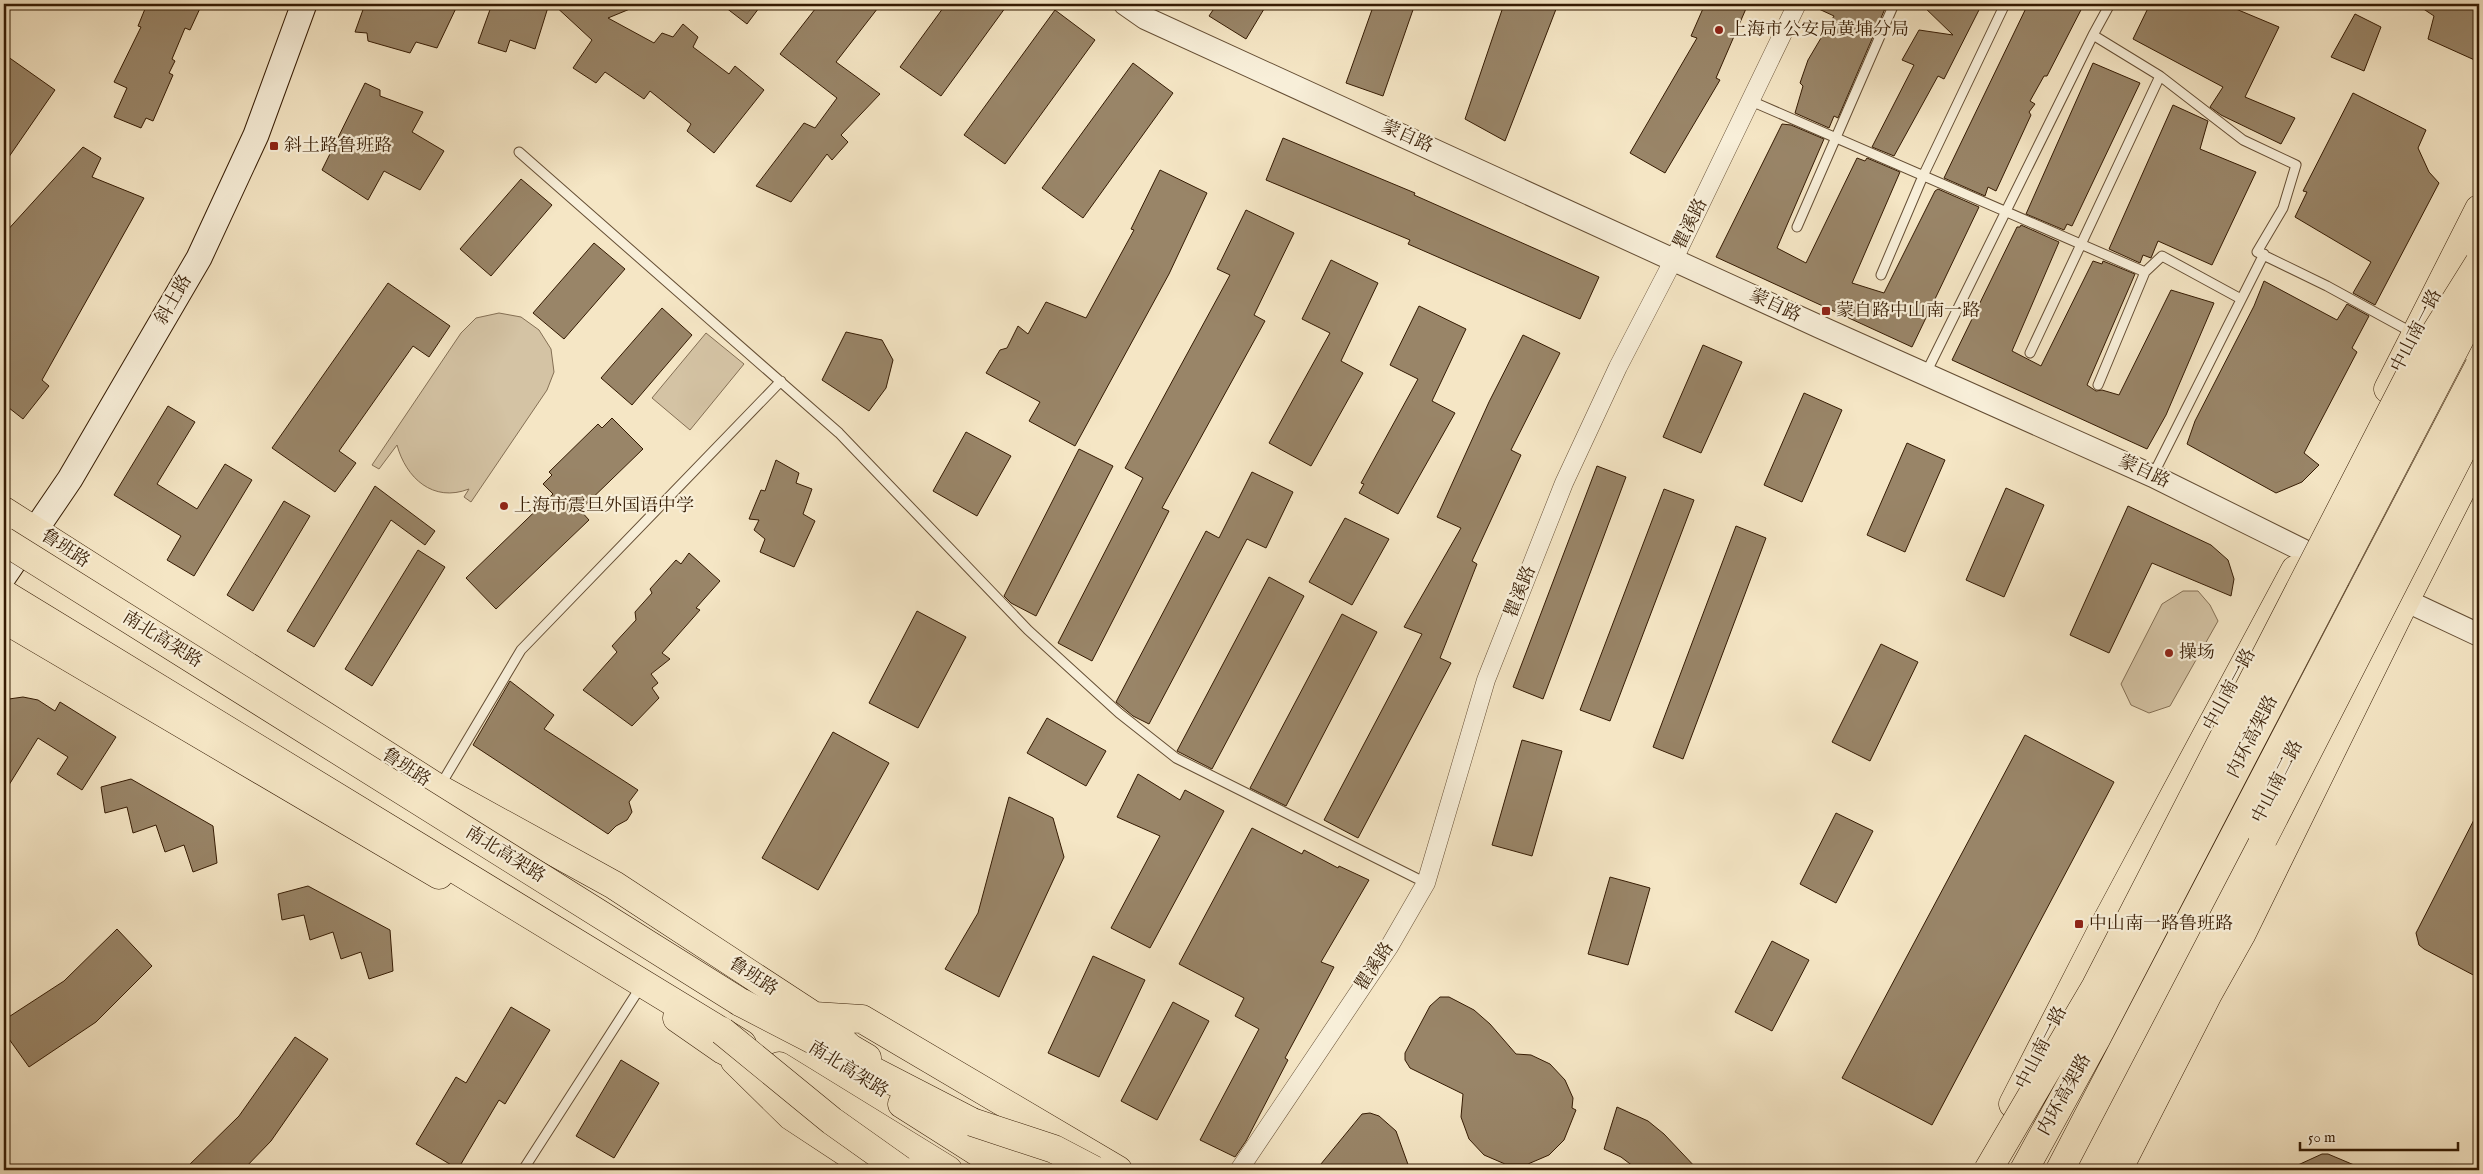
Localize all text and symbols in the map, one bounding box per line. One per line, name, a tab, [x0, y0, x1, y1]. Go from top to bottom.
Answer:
place label: 上海市公安局黄埔分局	[1729, 19, 1909, 42]
marker: 上海市公安局黄埔分局	[1713, 24, 1725, 36]
street label: 蒙自路	[1378, 116, 1436, 158]
place label: 斜土路鲁班路	[284, 135, 392, 158]
marker: 斜土路鲁班路	[268, 140, 280, 152]
street label: 瞿溪路	[1669, 195, 1713, 253]
street label: 斜土路	[151, 271, 197, 329]
street label: 蒙自路	[1746, 284, 1804, 328]
street label: 中山南一路	[2386, 286, 2448, 376]
place label: 蒙自路中山南一路	[1836, 300, 1980, 323]
marker: 蒙自路中山南一路	[1820, 305, 1832, 317]
street label: 蒙自路	[2115, 450, 2173, 494]
place label: 上海市震旦外国语中学	[514, 495, 694, 518]
marker: 上海市震旦外国语中学	[498, 500, 510, 512]
street label: 鲁班路	[36, 525, 94, 573]
street label: 瞿溪路	[1500, 563, 1542, 621]
street label: 南北高架路	[118, 606, 206, 674]
place label: 操场	[2179, 642, 2215, 665]
street label: 中山南一路	[2199, 645, 2261, 735]
marker: 操场	[2163, 647, 2175, 659]
street label: 内环高架路	[2222, 692, 2284, 782]
street label: 中山南二路	[2247, 737, 2309, 827]
street label: 鲁班路	[377, 744, 435, 792]
street label: 南北高架路	[461, 821, 549, 889]
place label: 中山南一路鲁班路	[2089, 913, 2233, 936]
marker: 中山南一路鲁班路	[2073, 918, 2085, 930]
street label: 瞿溪路	[1351, 938, 1399, 996]
street label: 鲁班路	[724, 953, 782, 1001]
street label: 中山南一路	[2011, 1003, 2073, 1093]
street label: 南北高架路	[804, 1036, 892, 1104]
street label: 内环高架路	[2033, 1050, 2097, 1140]
scale bar	[2300, 1119, 2458, 1151]
text: 50 m	[2308, 1128, 2336, 1147]

